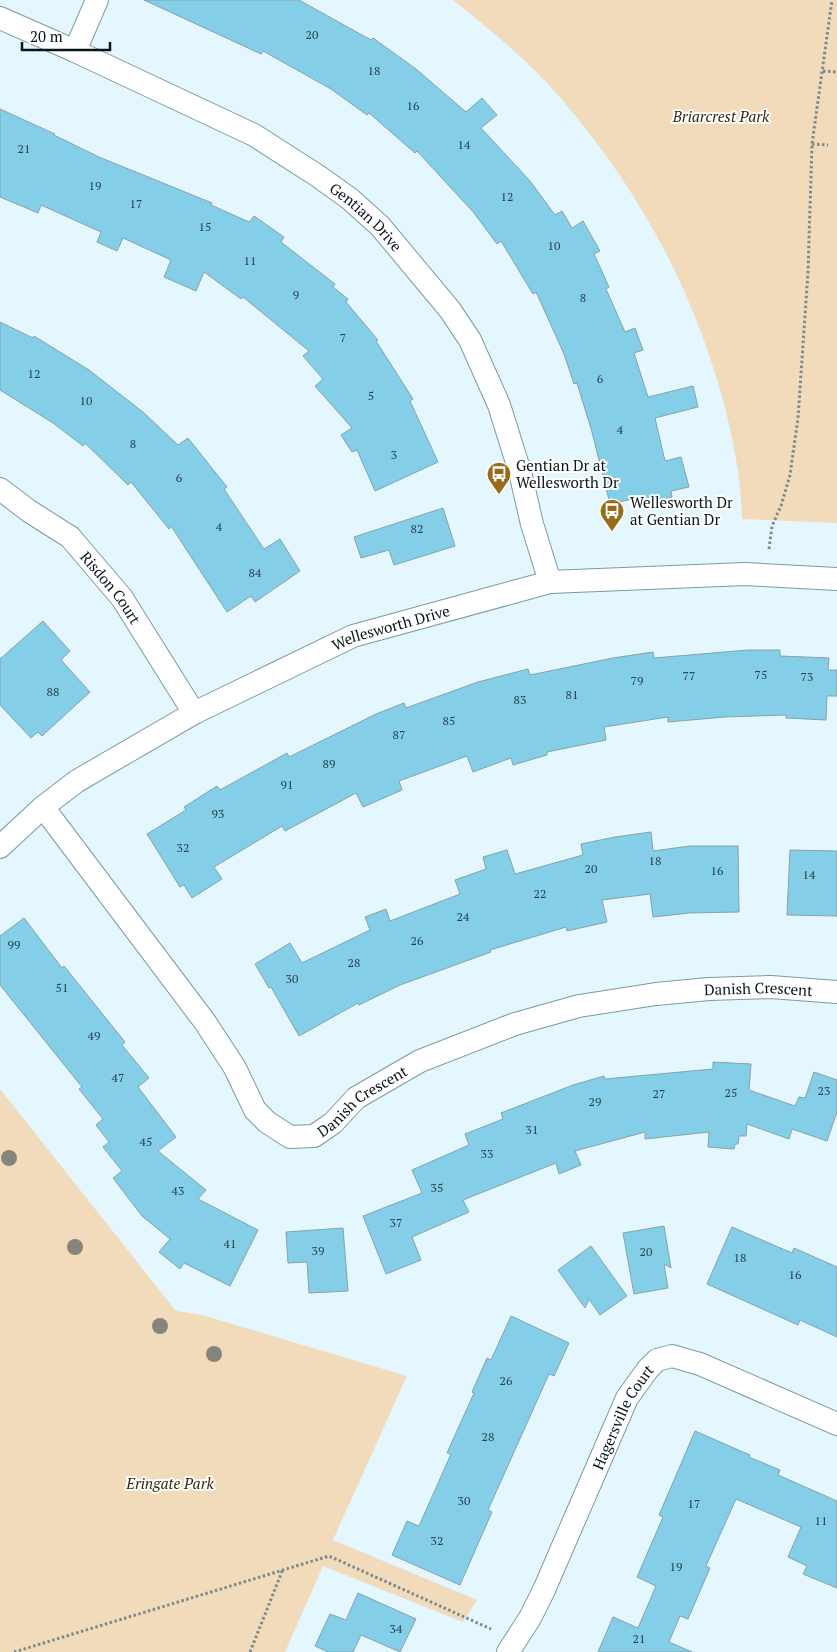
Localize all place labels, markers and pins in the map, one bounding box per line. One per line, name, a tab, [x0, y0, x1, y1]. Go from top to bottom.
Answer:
place label: Gentian Dr at Wellesworth Dr	[516, 455, 619, 492]
bus stop icon: Gentian Dr at Wellesworth Dr	[486, 461, 512, 495]
place label: Wellesworth Dr at Gentian Dr	[630, 492, 733, 529]
bus stop icon: Wellesworth Dr at Gentian Dr	[599, 498, 625, 532]

